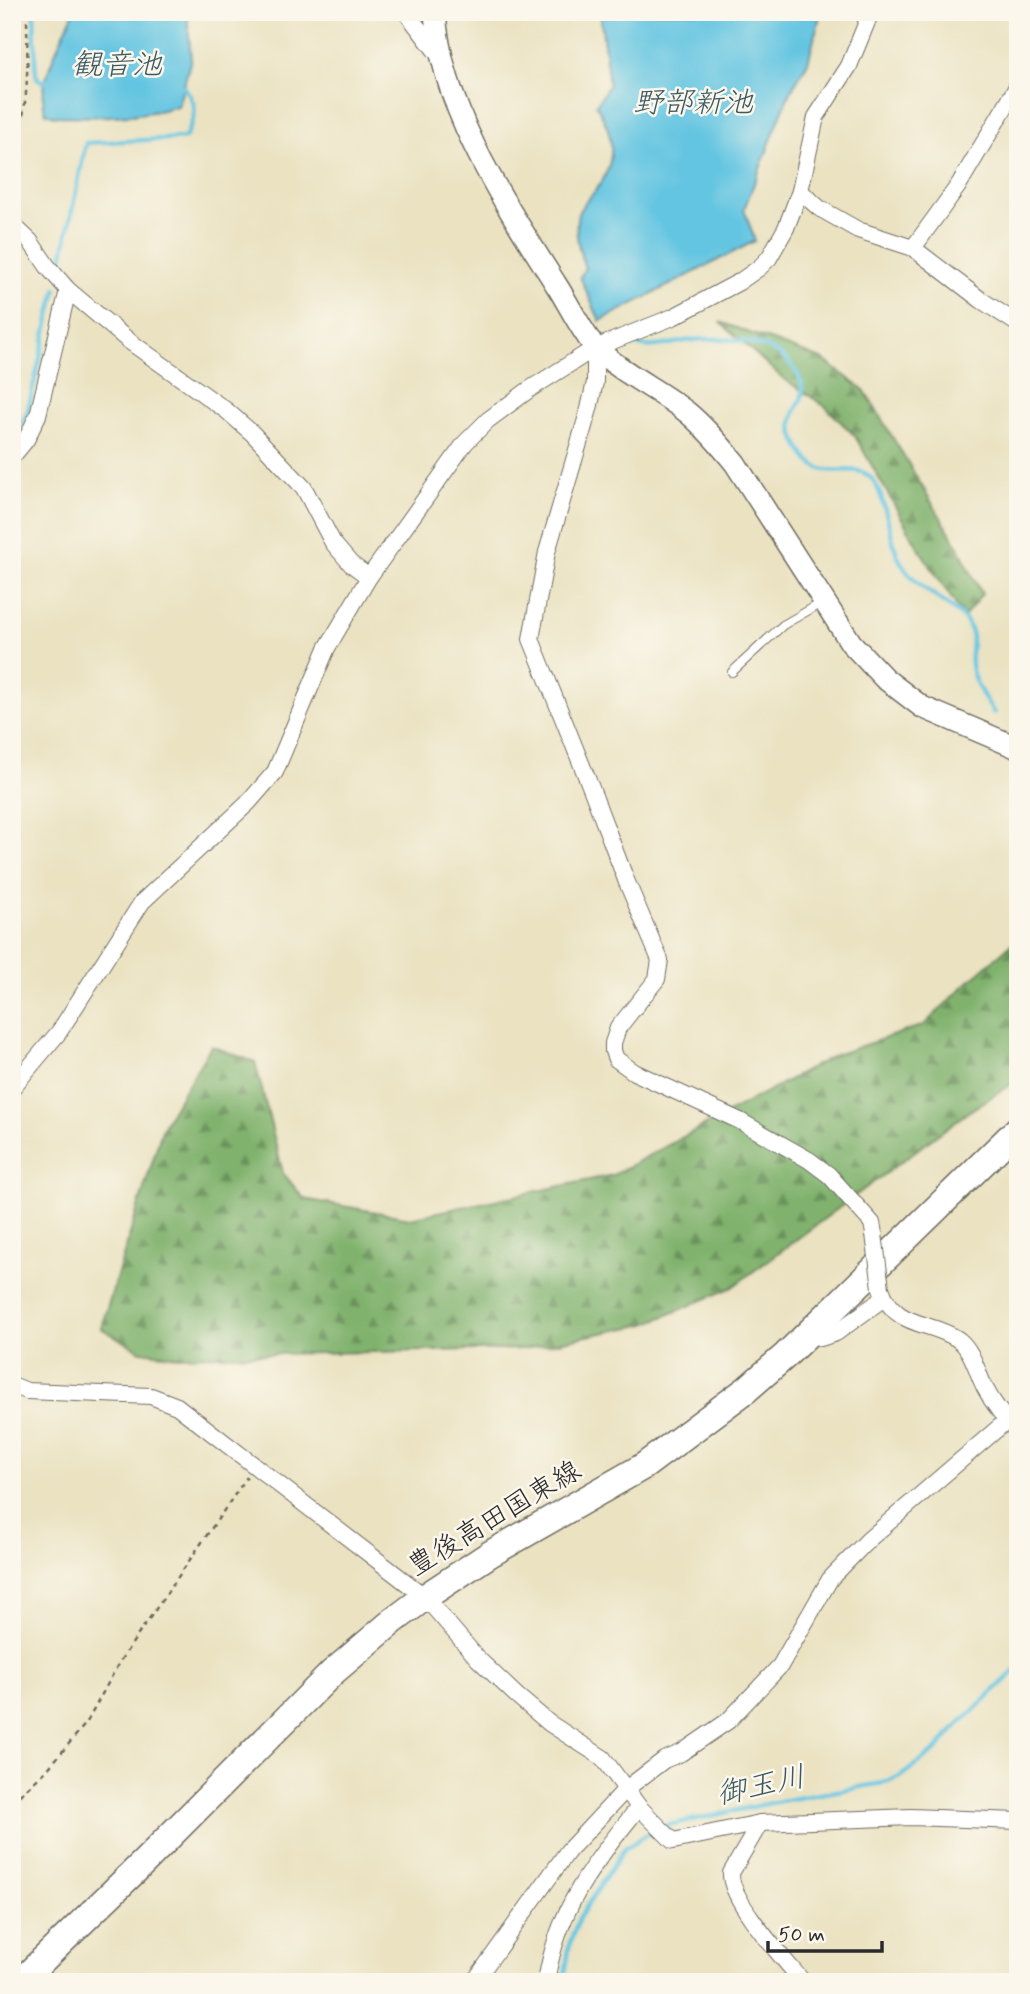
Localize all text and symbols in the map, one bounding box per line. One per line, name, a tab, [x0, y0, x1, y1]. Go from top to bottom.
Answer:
water label: 観音池	[72, 46, 163, 85]
water label: 野部新池	[633, 84, 754, 123]
street label: 豊後高田国東線	[401, 1453, 589, 1585]
water label: 御玉川	[713, 1758, 809, 1814]
scale bar	[768, 1910, 881, 1954]
text: 50 m	[778, 1921, 825, 1949]

